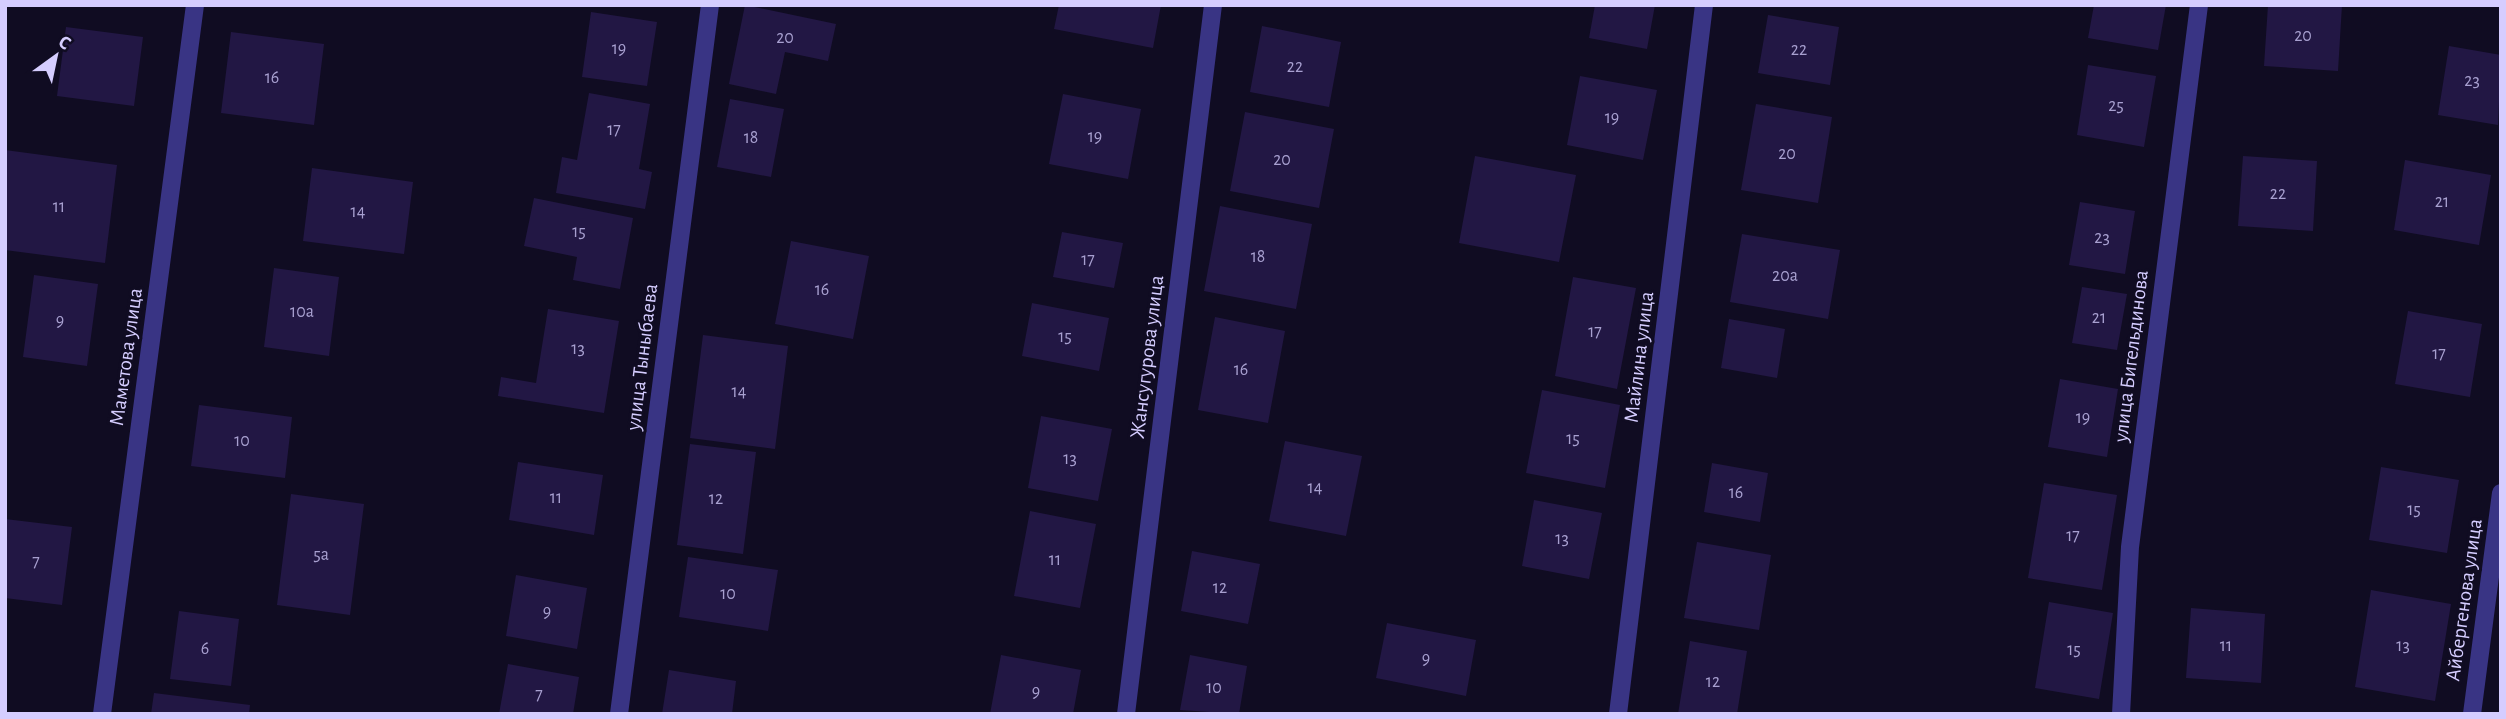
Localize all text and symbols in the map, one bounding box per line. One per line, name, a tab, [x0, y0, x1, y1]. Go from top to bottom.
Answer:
north arrow	[21, 21, 91, 91]
house number: 20	[2294, 27, 2312, 45]
house number: 20	[776, 29, 794, 47]
text: С	[55, 32, 74, 54]
house number: 19	[612, 40, 626, 58]
house number: 22	[1791, 41, 1807, 59]
house number: 22	[1287, 58, 1303, 76]
house number: 16	[265, 69, 279, 87]
house number: 23	[2464, 72, 2480, 90]
house number: 25	[2108, 97, 2124, 115]
house number: 19	[1605, 109, 1619, 127]
house number: 17	[607, 121, 621, 139]
house number: 19	[1088, 128, 1102, 146]
house number: 18	[744, 129, 758, 147]
house number: 20	[1778, 145, 1796, 163]
house number: 20	[1273, 151, 1291, 169]
house number: 22	[2270, 185, 2286, 203]
house number: 21	[2435, 193, 2449, 211]
house number: 11	[53, 198, 65, 216]
house number: 14	[351, 203, 366, 221]
house number: 15	[572, 223, 586, 241]
house number: 23	[2094, 229, 2110, 247]
house number: 18	[1251, 248, 1265, 266]
house number: 17	[1081, 251, 1095, 269]
house number: 20а	[1772, 267, 1798, 285]
street label: улица Бигельдинова	[2110, 268, 2152, 444]
street label: Жансугурова улица	[1127, 274, 1168, 440]
house number: 16	[815, 281, 829, 299]
street label: улица Тыныбаева	[622, 282, 661, 432]
street label: Маметова улица	[106, 286, 146, 427]
street label: Майлина улица	[1621, 290, 1658, 424]
house number: 10а	[290, 303, 314, 321]
house number: 21	[2092, 309, 2106, 327]
house number: 9	[56, 312, 64, 330]
house number: 17	[1588, 323, 1602, 341]
house number: 15	[1058, 328, 1072, 346]
house number: 13	[571, 340, 585, 358]
house number: 17	[2432, 345, 2446, 363]
house number: 16	[1234, 361, 1248, 379]
house number: 14	[732, 383, 747, 401]
house number: 19	[2076, 409, 2090, 427]
house number: 15	[1566, 430, 1580, 448]
house number: 10	[234, 432, 250, 450]
house number: 13	[1063, 450, 1077, 468]
house number: 14	[1308, 479, 1323, 497]
house number: 16	[1729, 484, 1743, 502]
house number: 11	[550, 489, 562, 507]
house number: 12	[709, 490, 723, 508]
house number: 15	[2407, 501, 2421, 519]
street label: Айбергенова улица	[2442, 517, 2486, 683]
house number: 17	[2066, 527, 2080, 545]
house number: 13	[1555, 530, 1569, 548]
house number: 5а	[313, 546, 329, 564]
house number: 11	[1049, 551, 1061, 569]
house number: 7	[32, 553, 40, 571]
house number: 12	[1213, 579, 1227, 597]
house number: 10	[720, 585, 736, 603]
house number: 9	[543, 603, 551, 621]
house number: 11	[2220, 637, 2232, 655]
house number: 13	[2396, 637, 2410, 655]
house number: 6	[201, 640, 209, 658]
house number: 15	[2067, 641, 2081, 659]
house number: 9	[1422, 650, 1430, 668]
house number: 12	[1706, 673, 1720, 691]
house number: 10	[1206, 679, 1222, 697]
house number: 9	[1032, 683, 1040, 701]
house number: 7	[535, 686, 543, 704]

